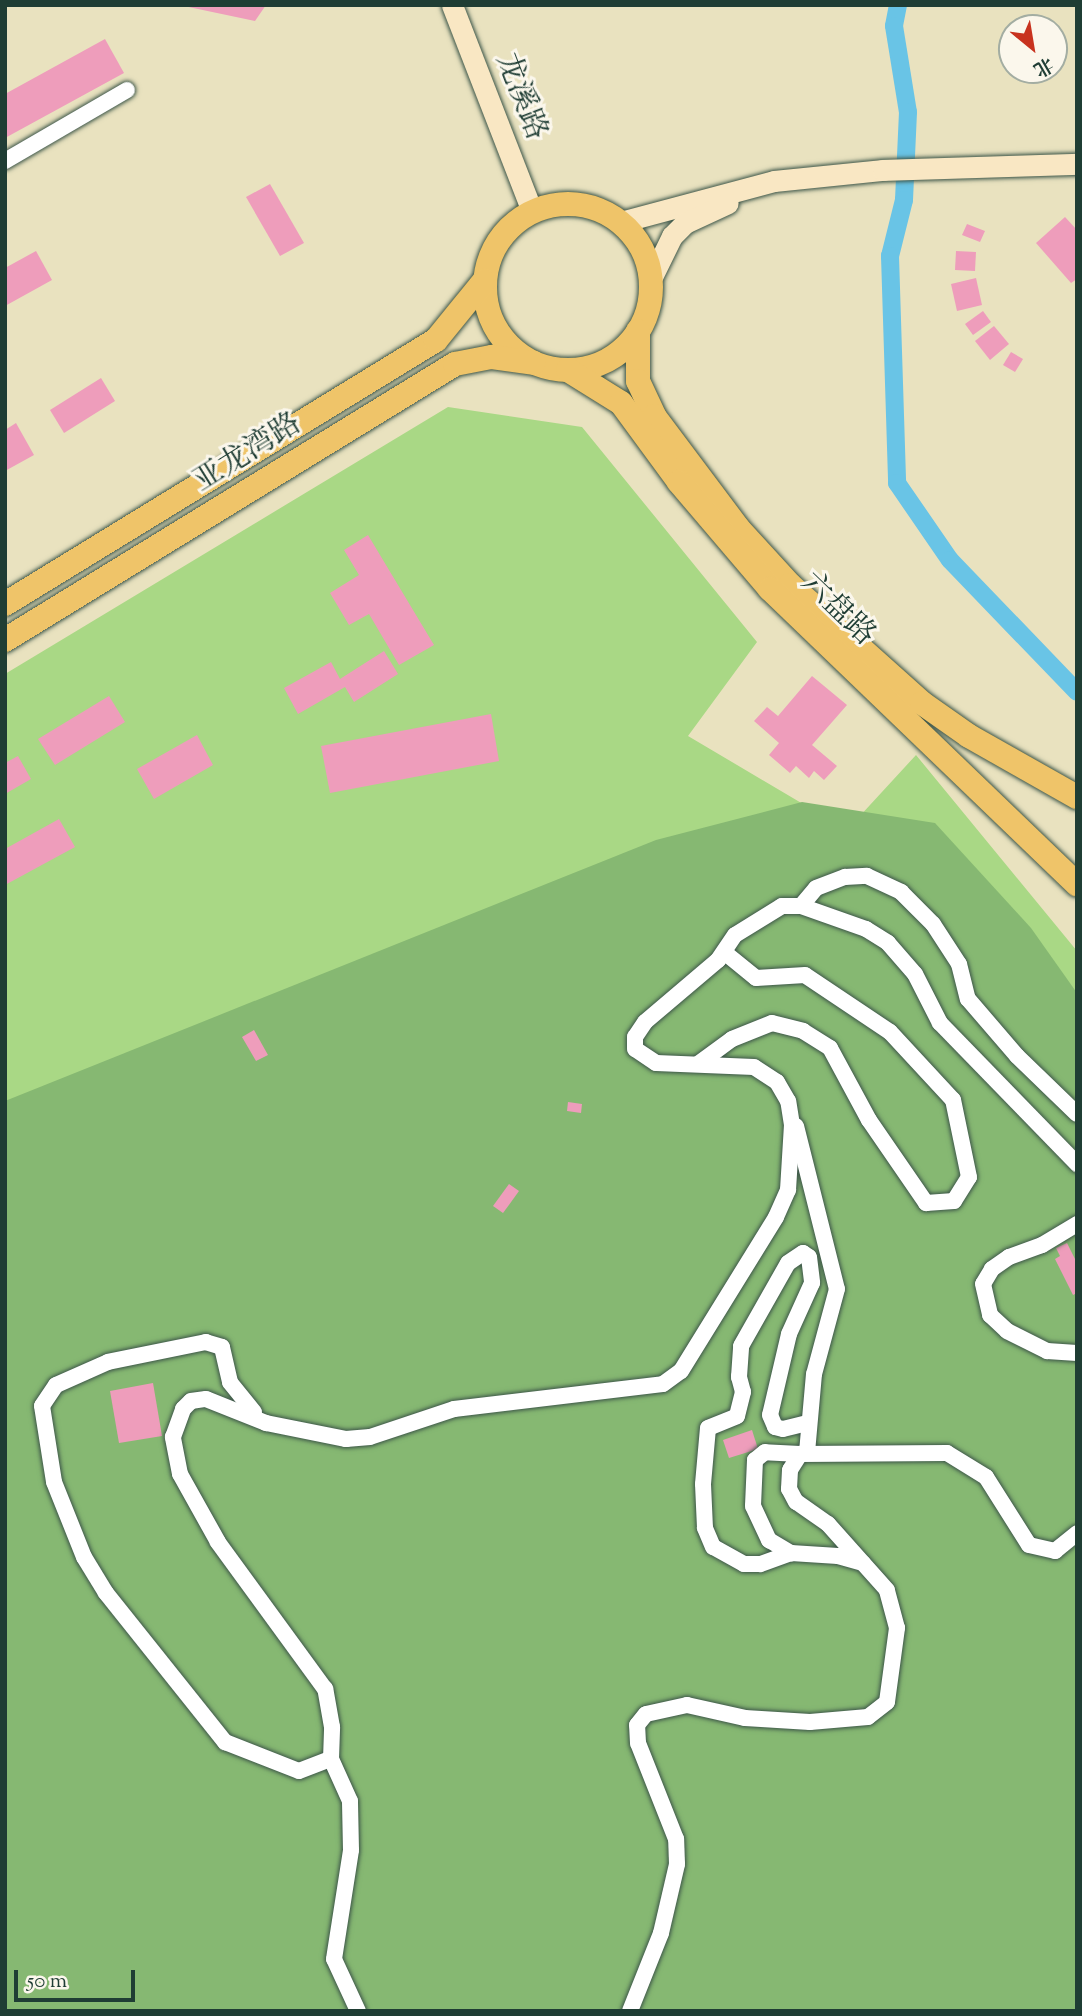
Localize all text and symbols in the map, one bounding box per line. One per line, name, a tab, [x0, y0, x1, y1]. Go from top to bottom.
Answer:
north arrow	[998, 14, 1068, 84]
street label: 龙溪路	[487, 49, 553, 145]
text: 北	[1028, 49, 1058, 82]
street label: 亚龙湾路	[188, 407, 308, 501]
street label: 六盘路	[792, 566, 882, 654]
scale bar	[18, 1956, 138, 2000]
text: 50 m	[27, 1967, 67, 1997]

